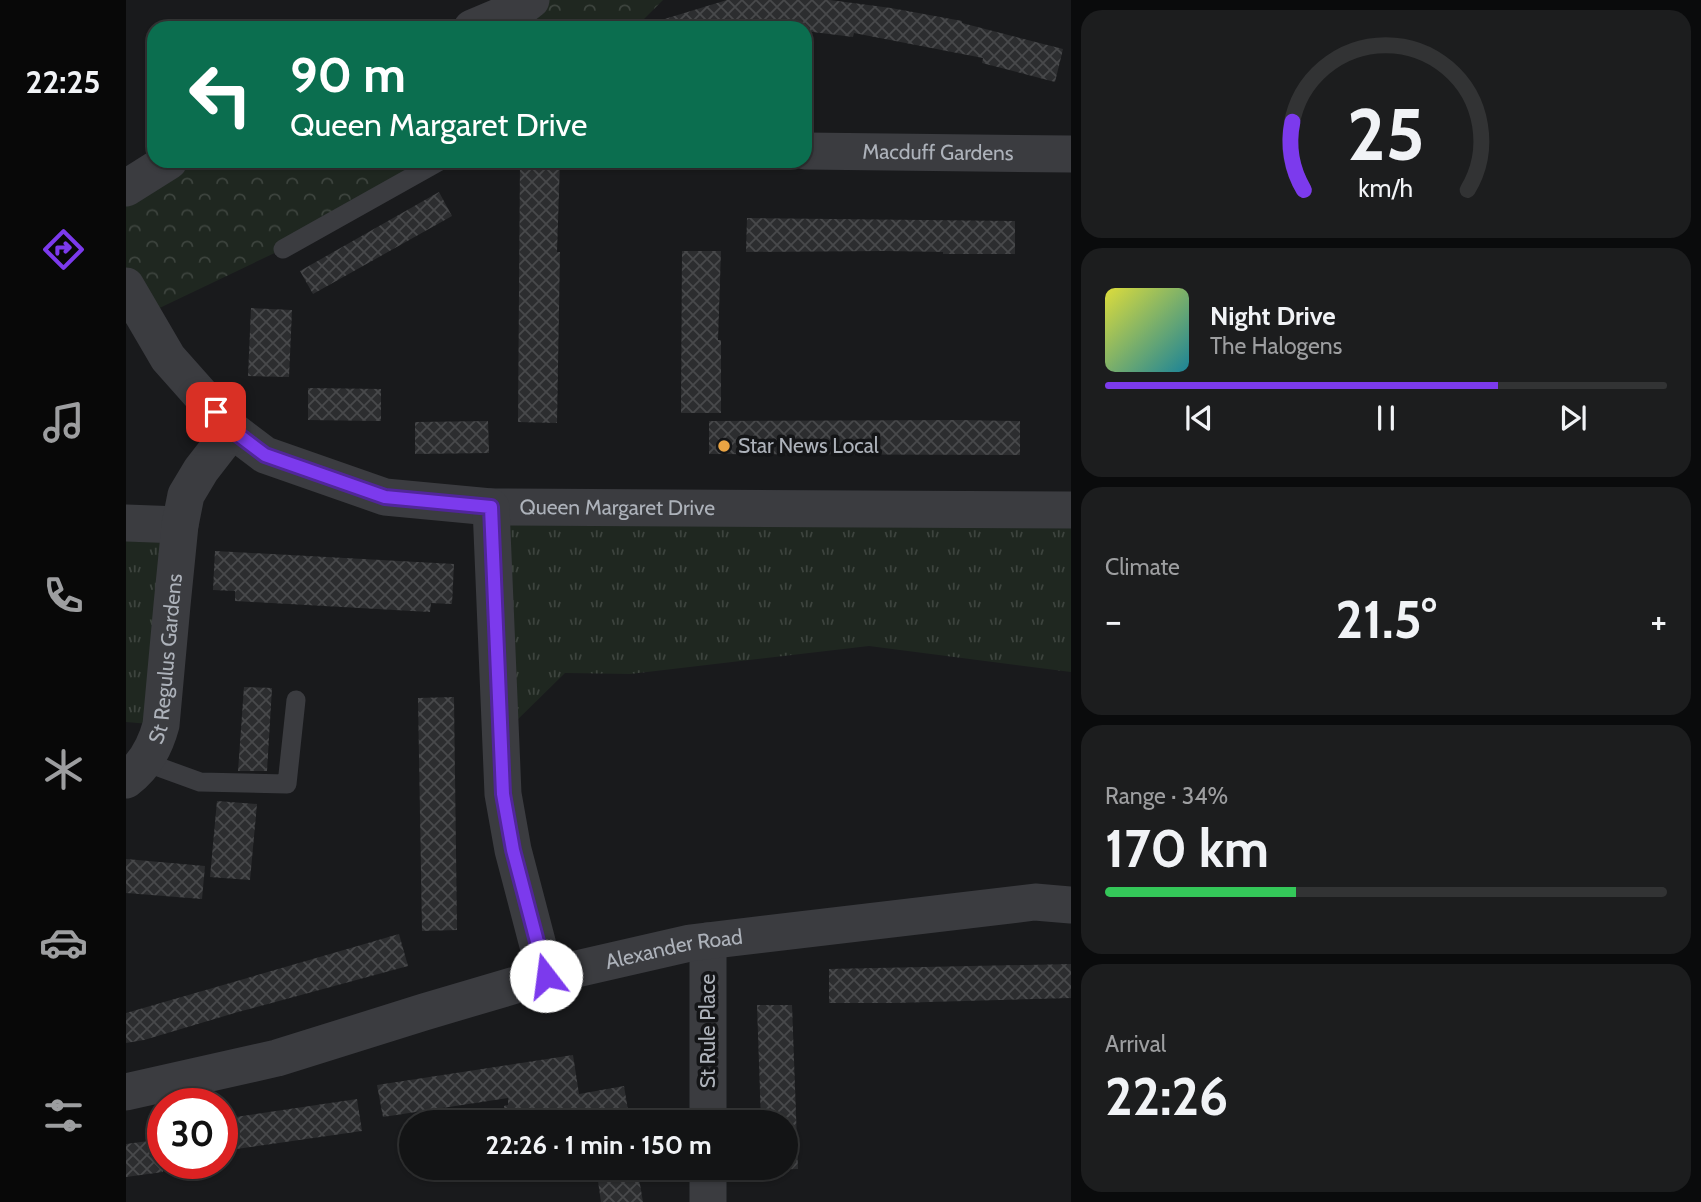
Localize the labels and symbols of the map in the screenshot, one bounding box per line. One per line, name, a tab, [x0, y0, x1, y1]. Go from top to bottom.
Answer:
street label: Macduff Gardens	[862, 139, 1014, 165]
pin	[186, 382, 246, 442]
place label: Star News Local	[738, 433, 879, 458]
marker: Star News Local	[716, 438, 732, 454]
street label: Queen Margaret Drive	[520, 494, 715, 520]
street label: St Regulus Gardens	[143, 572, 187, 747]
street label: Alexander Road	[603, 924, 744, 974]
position arrow	[509, 939, 583, 1013]
street label: St Rule Place	[695, 973, 720, 1088]
speed limit sign: 30	[147, 1088, 238, 1179]

